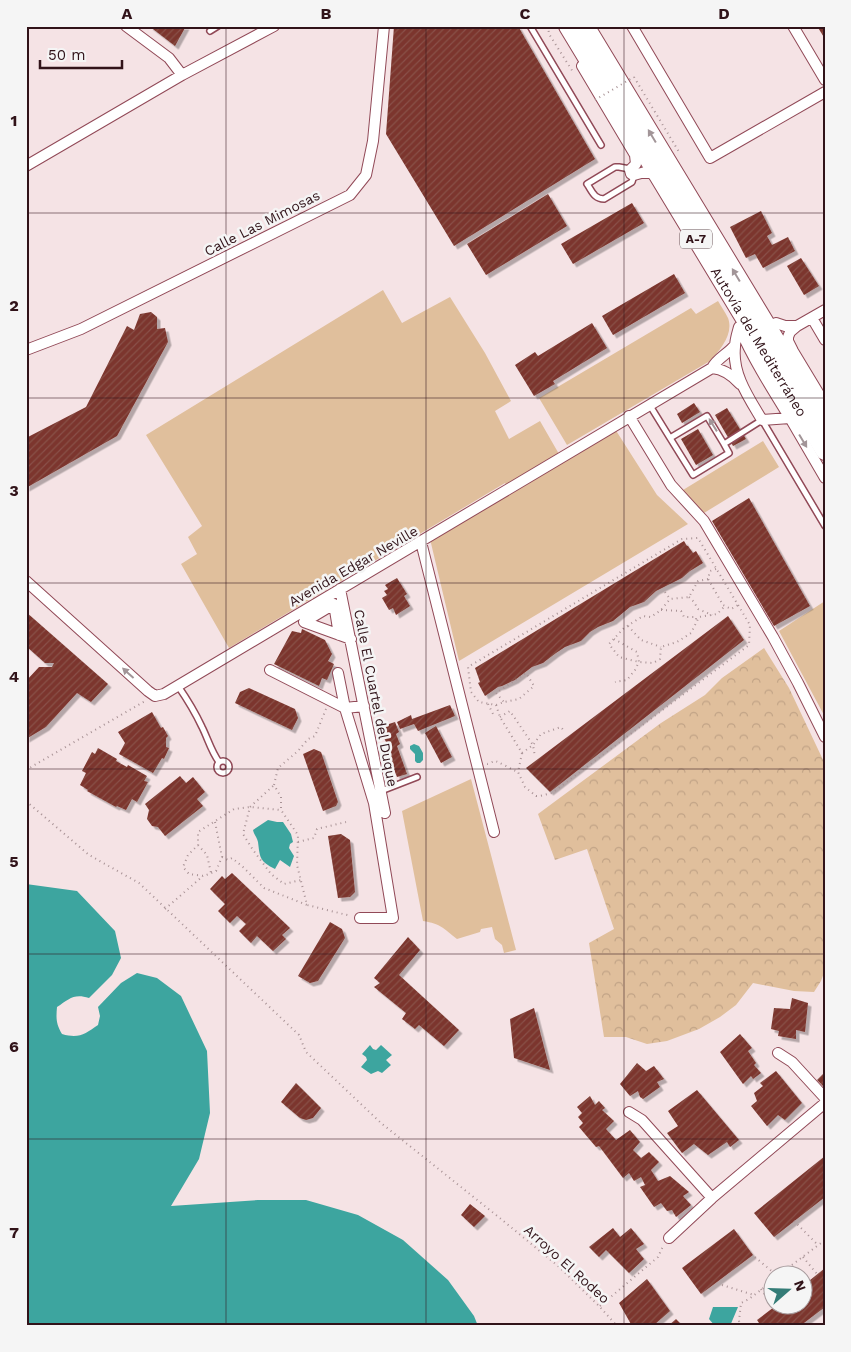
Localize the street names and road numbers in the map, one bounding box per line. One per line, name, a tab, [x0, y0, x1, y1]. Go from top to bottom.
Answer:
street label: Calle Las Mimosas	[202, 187, 322, 259]
road number: A-7	[680, 230, 712, 248]
street label: Autovía del Mediterráneo	[708, 264, 810, 419]
street label: Avenida Edgar Neville	[286, 522, 420, 610]
street label: Calle El Cuartel del Duque	[351, 608, 401, 788]
street label: Arroyo El Rodeo	[521, 1221, 613, 1307]

